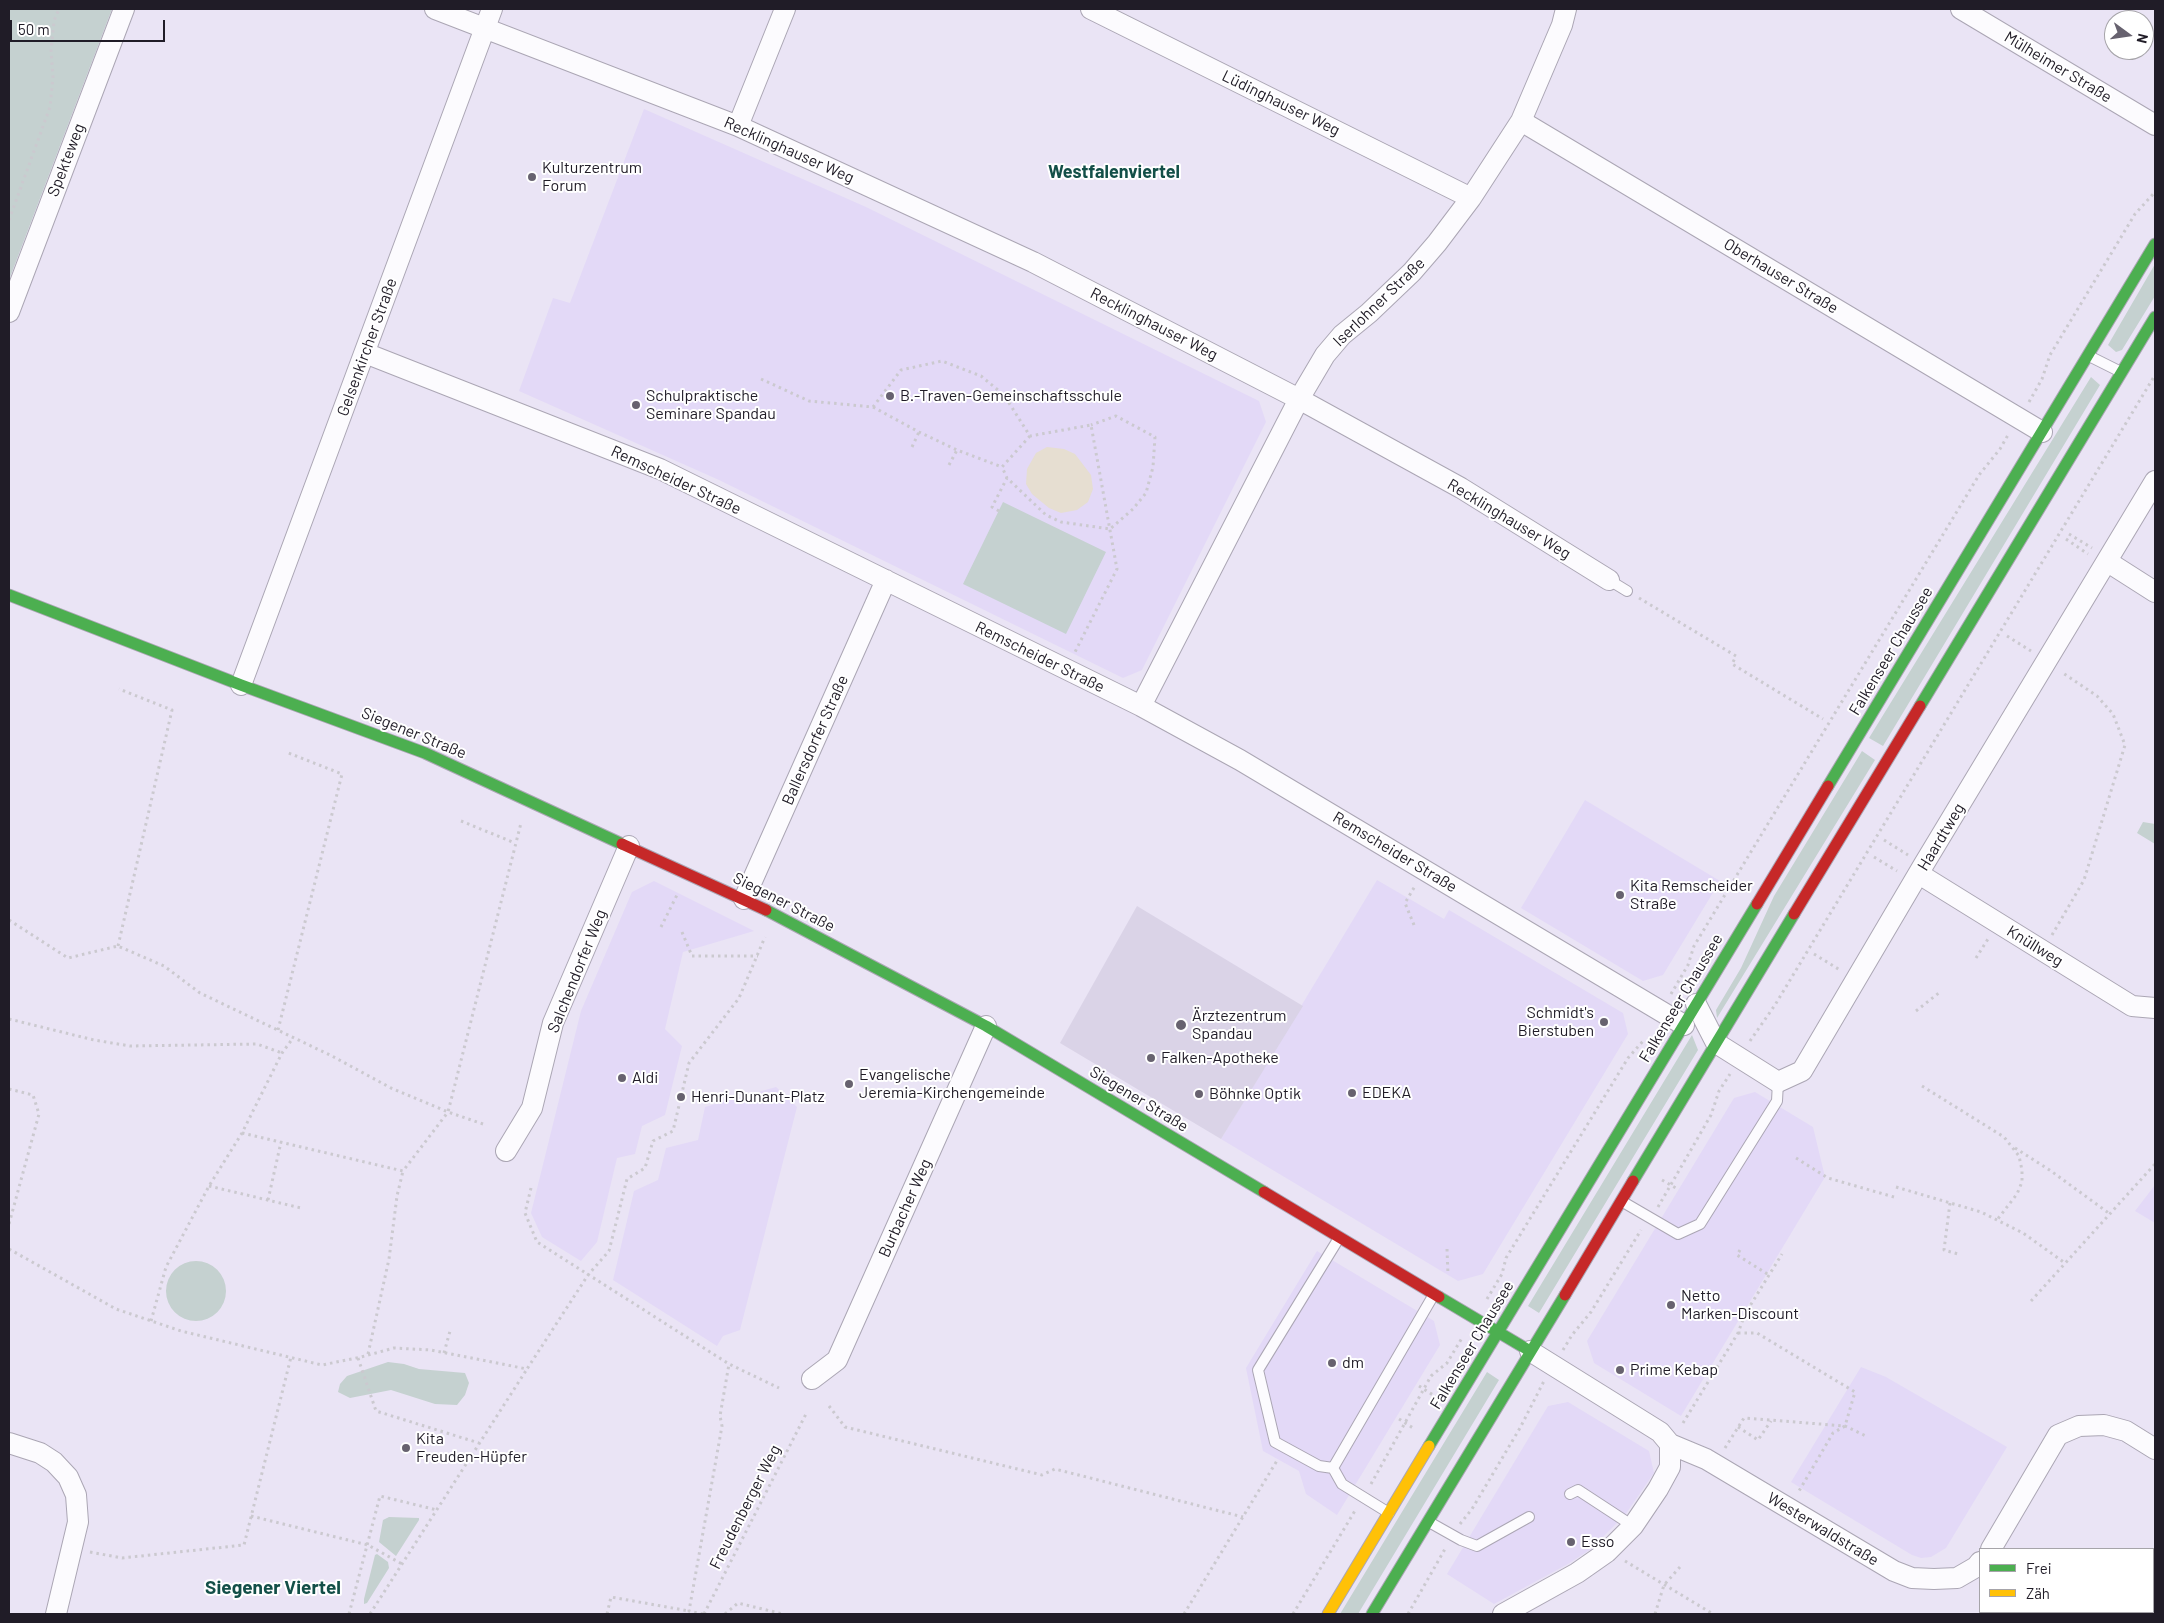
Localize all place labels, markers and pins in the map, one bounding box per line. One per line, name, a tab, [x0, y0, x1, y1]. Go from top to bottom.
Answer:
place label: Kulturzentrum Forum	[542, 158, 642, 196]
marker: Kulturzentrum Forum	[526, 171, 538, 183]
place label: Schulpraktische Seminare Spandau	[646, 386, 776, 424]
place label: B.-Traven-Gemeinschaftsschule	[900, 386, 1122, 406]
marker: B.-Traven-Gemeinschaftsschule	[884, 390, 896, 402]
marker: Schulpraktische Seminare Spandau	[630, 399, 642, 411]
place label: Kita Remscheider Straße	[1630, 876, 1753, 914]
marker: Kita Remscheider Straße	[1614, 889, 1626, 901]
place label: Schmidt's Bierstuben	[1518, 1003, 1594, 1041]
place label: Ärztezentrum Spandau	[1192, 1006, 1287, 1044]
marker: Schmidt's Bierstuben	[1598, 1016, 1610, 1028]
marker: Ärztezentrum Spandau	[1174, 1018, 1188, 1032]
place label: Falken-Apotheke	[1161, 1048, 1279, 1068]
marker: Falken-Apotheke	[1145, 1052, 1157, 1064]
place label: Evangelische Jeremia-Kirchengemeinde	[859, 1065, 1045, 1103]
place label: Aldi	[632, 1068, 658, 1088]
marker: Aldi	[616, 1072, 628, 1084]
marker: Evangelische Jeremia-Kirchengemeinde	[843, 1078, 855, 1090]
place label: EDEKA	[1362, 1083, 1411, 1103]
place label: Böhnke Optik	[1209, 1084, 1301, 1104]
place label: Henri-Dunant-Platz	[691, 1087, 825, 1107]
marker: EDEKA	[1346, 1087, 1358, 1099]
marker: Böhnke Optik	[1193, 1088, 1205, 1100]
marker: Henri-Dunant-Platz	[675, 1091, 687, 1103]
place label: Netto Marken-Discount	[1681, 1286, 1799, 1324]
marker: Netto Marken-Discount	[1665, 1299, 1677, 1311]
place label: dm	[1342, 1353, 1364, 1373]
marker: dm	[1326, 1357, 1338, 1369]
place label: Prime Kebap	[1630, 1360, 1718, 1380]
marker: Prime Kebap	[1614, 1364, 1626, 1376]
place label: Kita Freuden-Hüpfer	[416, 1429, 527, 1467]
marker: Kita Freuden-Hüpfer	[400, 1442, 412, 1454]
place label: Esso	[1581, 1532, 1615, 1552]
marker: Esso	[1565, 1536, 1577, 1548]

